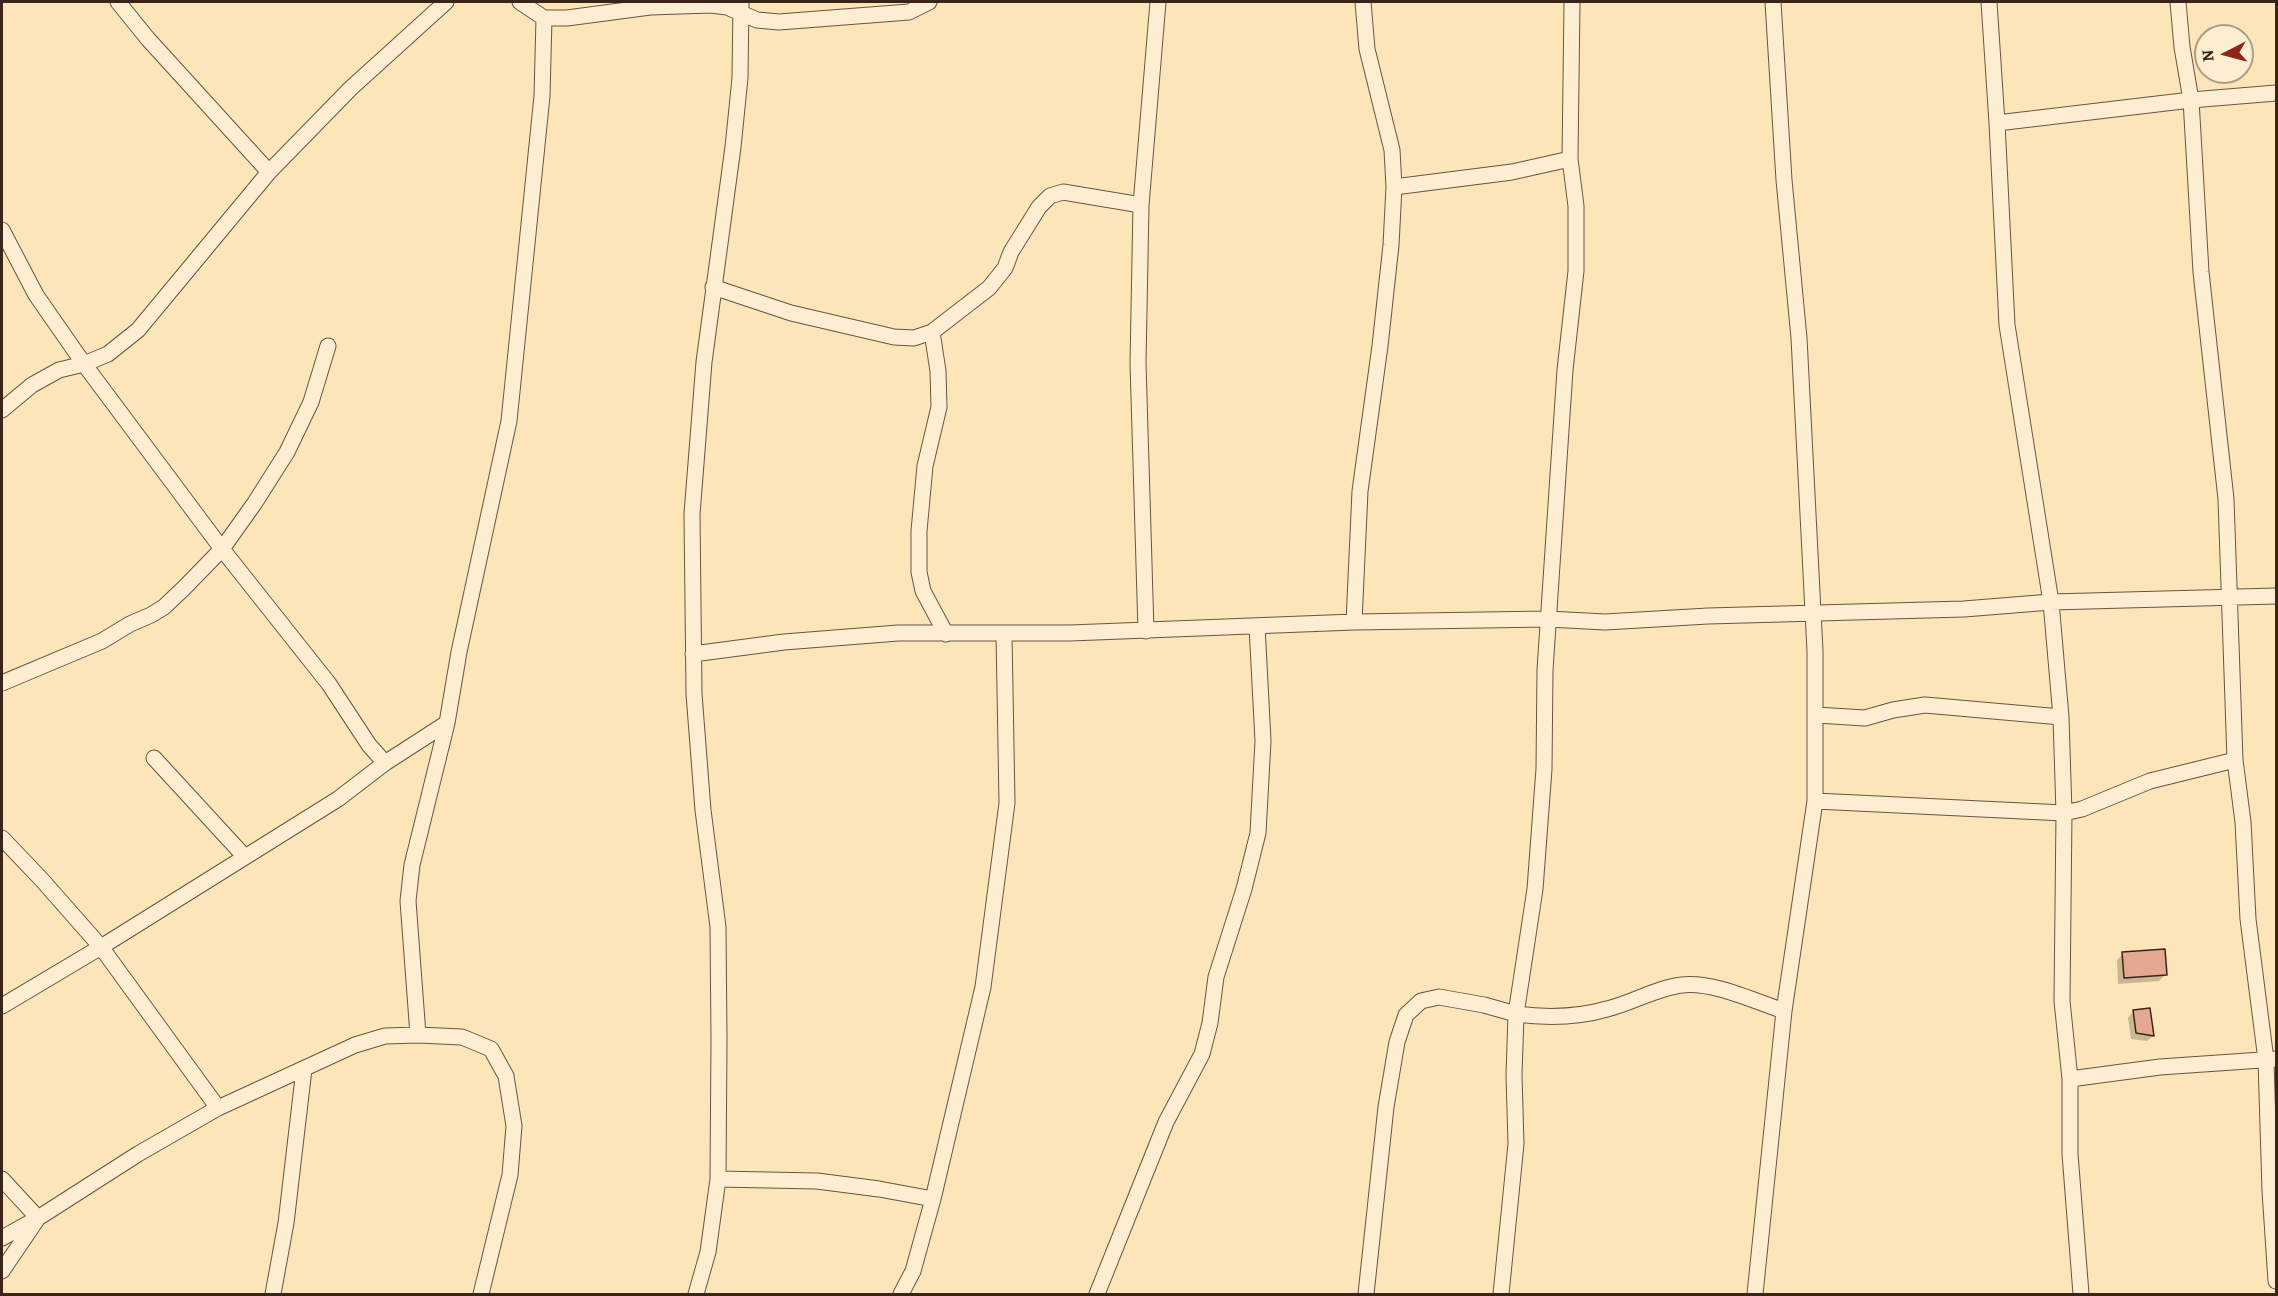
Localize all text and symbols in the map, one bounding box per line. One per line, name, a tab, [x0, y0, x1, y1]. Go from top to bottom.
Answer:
north arrow	[2194, 24, 2254, 84]
text: N	[2197, 49, 2220, 63]

